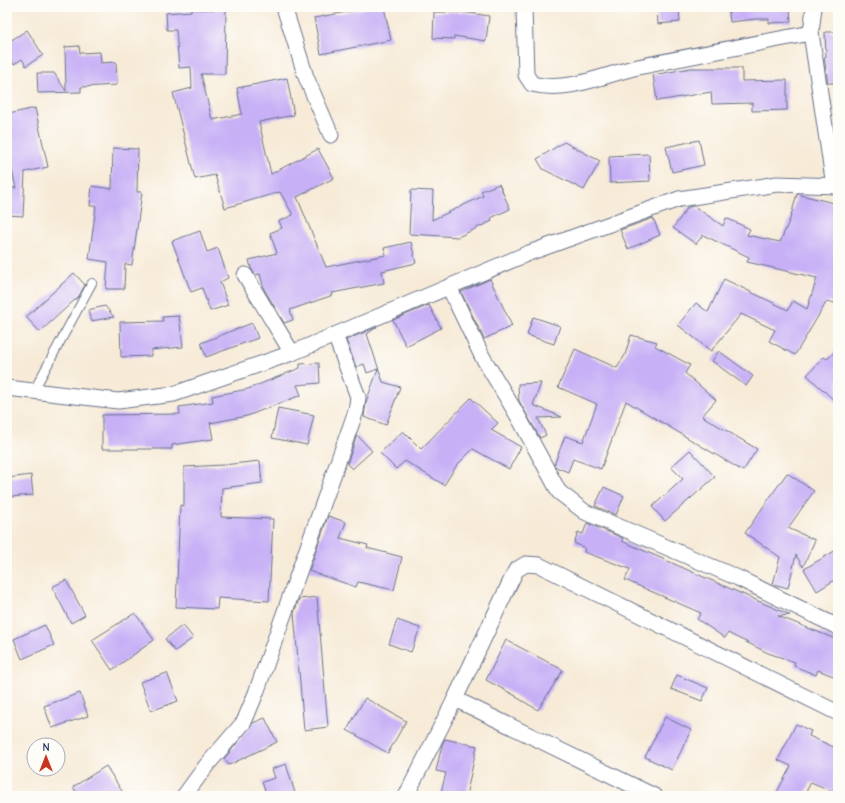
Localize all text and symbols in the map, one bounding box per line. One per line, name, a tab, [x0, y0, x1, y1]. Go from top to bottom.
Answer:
north arrow	[26, 737, 66, 777]
text: N	[42, 741, 50, 754]

